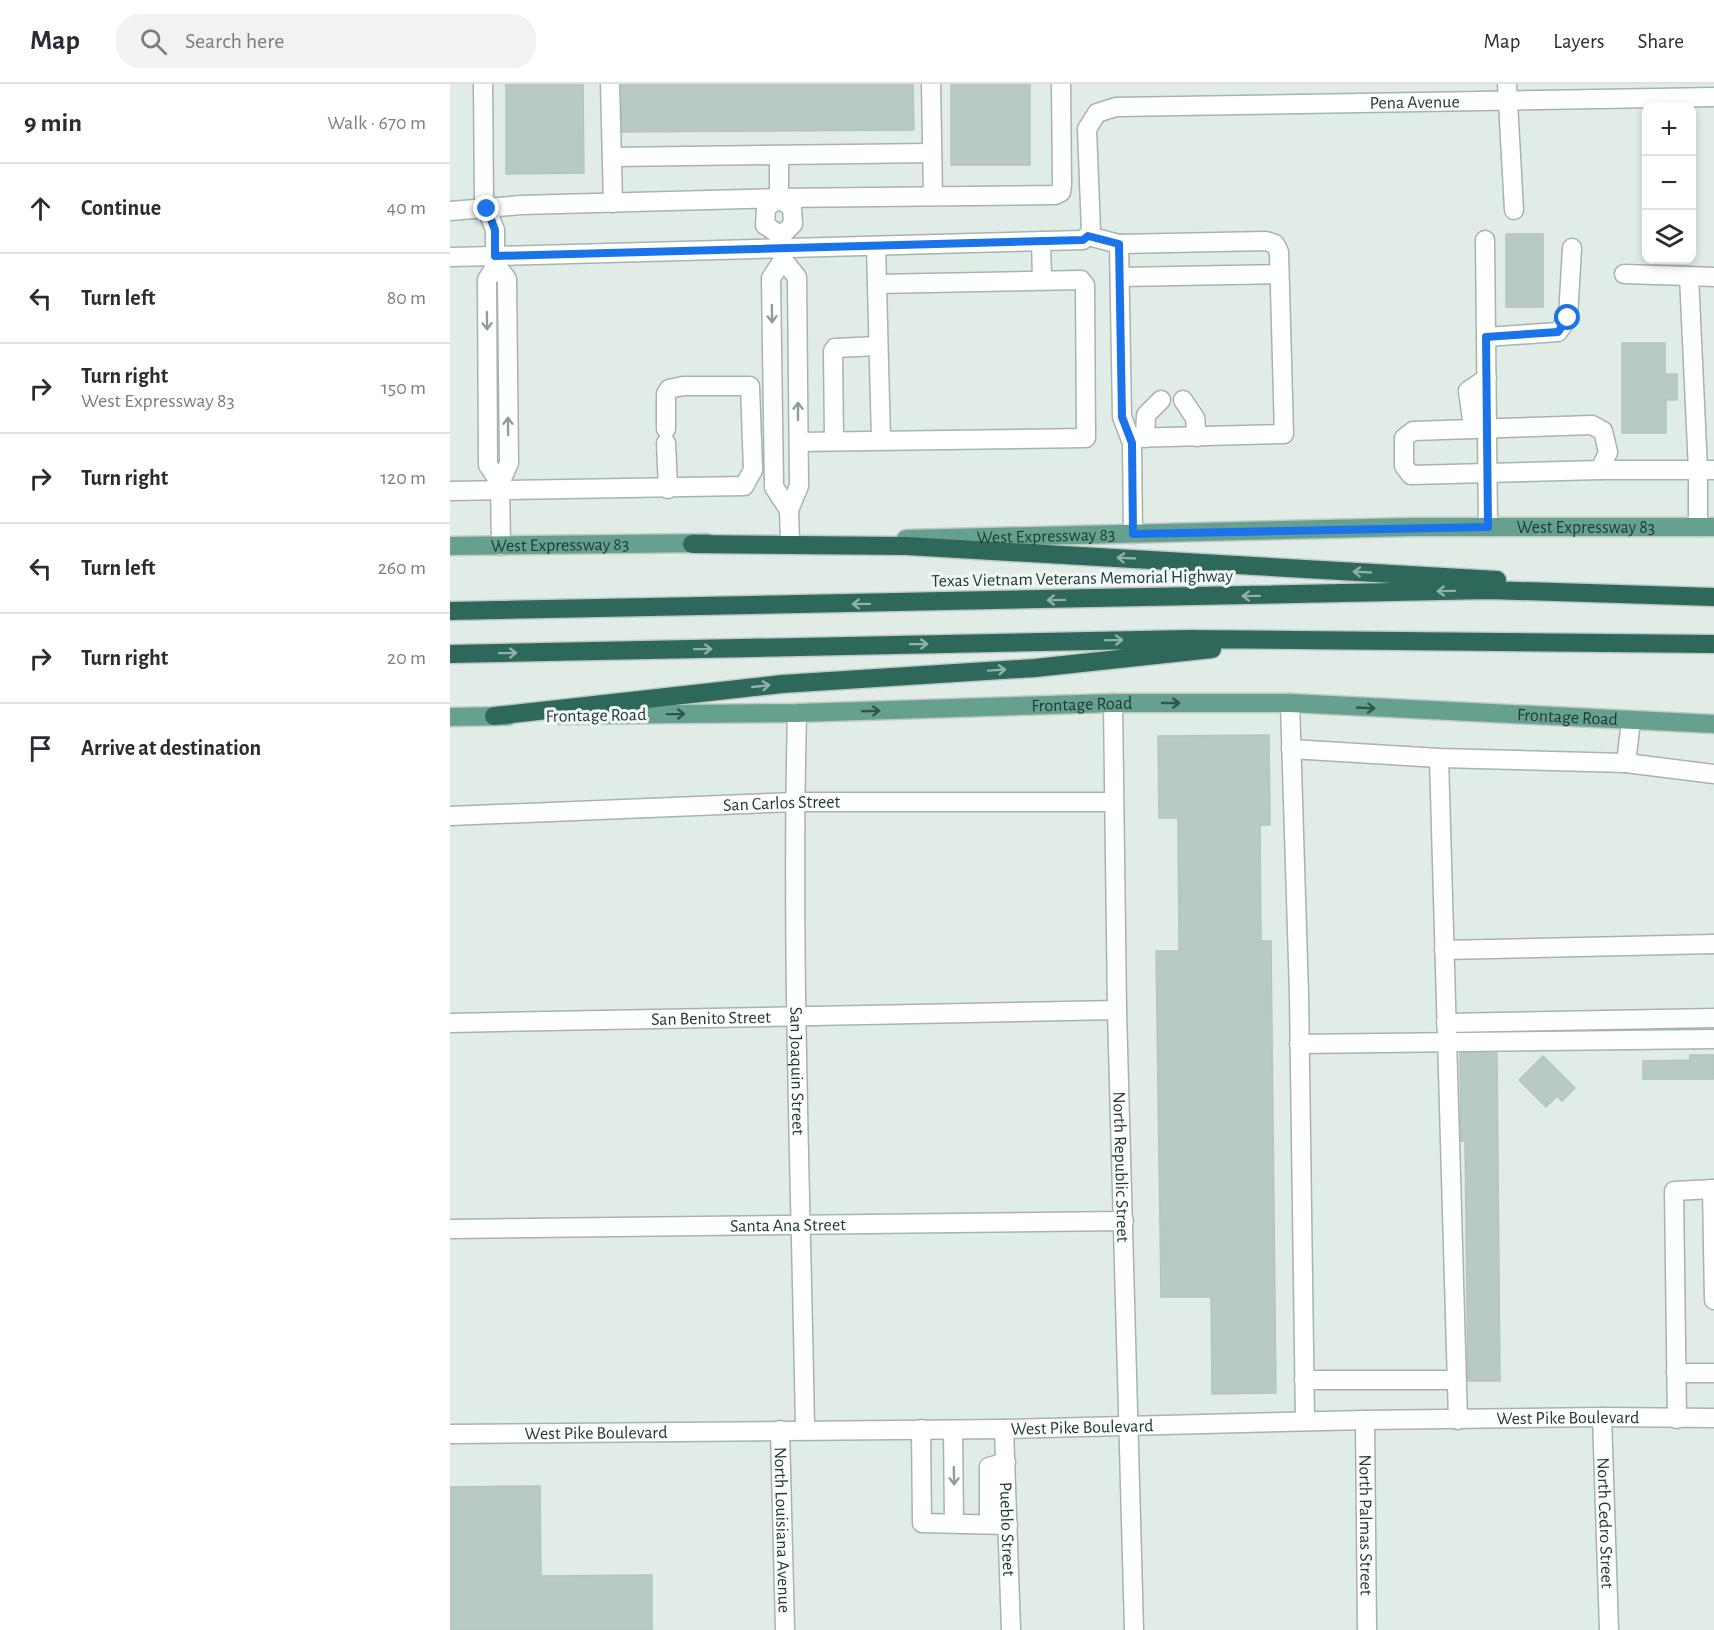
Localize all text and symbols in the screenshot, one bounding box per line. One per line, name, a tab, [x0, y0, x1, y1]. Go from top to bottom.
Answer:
search box	[116, 14, 536, 68]
icon: search	[137, 25, 170, 58]
text: Map	[30, 27, 80, 55]
text: Search here	[185, 30, 284, 52]
text: Map	[1484, 31, 1520, 52]
text: Layers	[1553, 31, 1604, 52]
text: Share	[1637, 31, 1684, 52]
street label: Pena Avenue	[1370, 93, 1460, 113]
map controls	[1642, 102, 1696, 264]
button: +	[1642, 102, 1696, 156]
text: 9 min	[24, 110, 82, 136]
text: Walk · 670 m	[327, 113, 426, 133]
button: −	[1642, 156, 1696, 210]
icon: ahead	[24, 192, 57, 225]
route end	[473, 195, 499, 221]
text: Continue	[81, 197, 161, 219]
text: 40 m	[387, 198, 426, 218]
button: layers	[1642, 210, 1696, 264]
icon: left	[24, 282, 57, 315]
text: Turn left	[81, 287, 155, 309]
text: 80 m	[387, 288, 426, 308]
one-way arrow	[766, 304, 778, 324]
route start	[1554, 304, 1580, 330]
one-way arrow	[481, 310, 493, 330]
text: Turn right	[81, 365, 168, 387]
icon: right	[24, 372, 57, 405]
text: 150 m	[381, 378, 426, 398]
text: West Expressway 83	[81, 391, 235, 411]
one-way arrow	[793, 402, 804, 422]
one-way arrow	[502, 417, 514, 437]
icon: right	[24, 462, 57, 495]
text: Turn right	[81, 467, 168, 489]
text: 120 m	[380, 468, 426, 488]
street label: West Expressway 83	[1517, 519, 1655, 537]
street label: West Expressway 83	[977, 526, 1115, 547]
street label: West Expressway 83	[491, 536, 629, 556]
icon: left	[24, 552, 57, 585]
one-way arrow	[1116, 552, 1136, 563]
text: Turn left	[81, 557, 155, 579]
text: 260 m	[378, 558, 426, 578]
one-way arrow	[1353, 566, 1373, 577]
street label: Texas Vietnam Veterans Memorial Highway	[931, 567, 1233, 591]
one-way arrow	[1436, 586, 1456, 597]
one-way arrow	[1241, 590, 1261, 601]
one-way arrow	[1046, 594, 1066, 606]
one-way arrow	[851, 598, 871, 610]
one-way arrow	[1104, 634, 1124, 646]
one-way arrow	[909, 638, 929, 650]
icon: right	[24, 642, 57, 675]
one-way arrow	[693, 643, 713, 654]
text: Turn right	[81, 647, 168, 669]
one-way arrow	[498, 647, 518, 659]
text: 20 m	[387, 648, 426, 668]
one-way arrow	[987, 664, 1007, 675]
one-way arrow	[750, 681, 770, 692]
street label: Frontage Road	[1031, 695, 1132, 716]
one-way arrow	[1161, 697, 1181, 709]
one-way arrow	[1356, 703, 1376, 714]
one-way arrow	[861, 705, 881, 716]
street label: Frontage Road	[545, 706, 647, 726]
street label: Frontage Road	[1517, 706, 1618, 729]
one-way arrow	[666, 708, 686, 720]
icon: arrive	[24, 732, 57, 765]
text: Arrive at destination	[81, 737, 261, 759]
street label: San Carlos Street	[723, 794, 841, 815]
street label: San Joaquin Street	[786, 1007, 807, 1136]
street label: San Benito Street	[651, 1009, 771, 1029]
street label: North Republic Street	[1109, 1091, 1131, 1243]
street label: Santa Ana Street	[730, 1216, 846, 1236]
street label: West Pike Boulevard	[1496, 1409, 1639, 1428]
street label: West Pike Boulevard	[1010, 1417, 1154, 1439]
street label: West Pike Boulevard	[524, 1424, 668, 1443]
street label: North Louisiana Avenue	[770, 1447, 793, 1613]
street label: North Palmas Street	[1355, 1454, 1375, 1596]
street label: North Cedro Street	[1593, 1457, 1616, 1589]
one-way arrow	[948, 1466, 959, 1486]
street label: Pueblo Street	[996, 1481, 1017, 1577]

